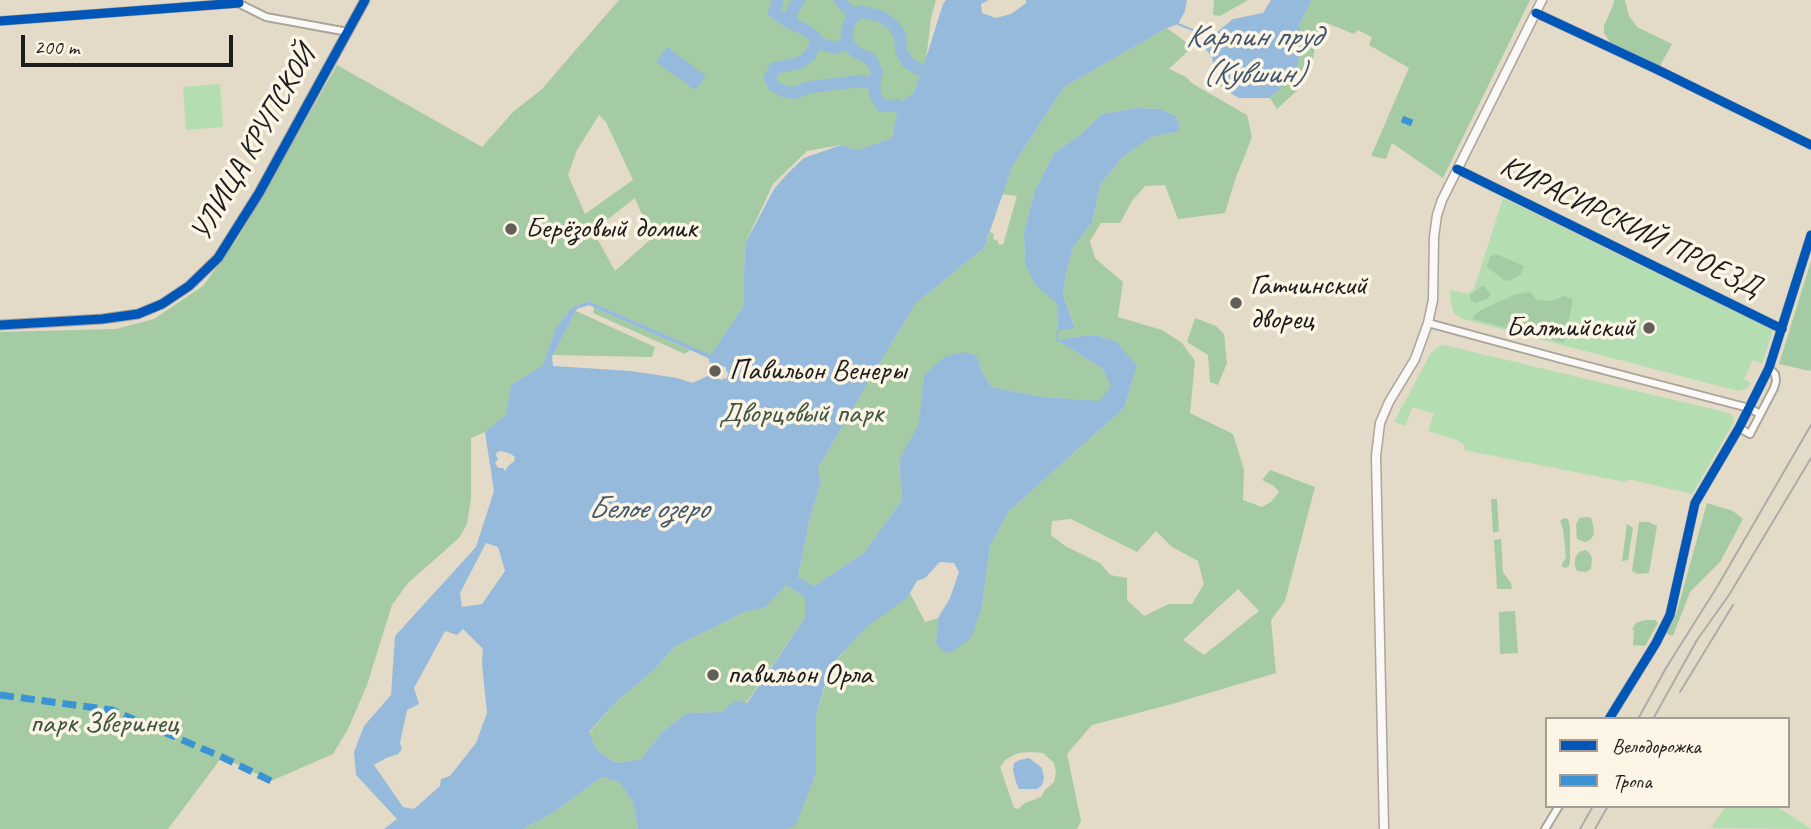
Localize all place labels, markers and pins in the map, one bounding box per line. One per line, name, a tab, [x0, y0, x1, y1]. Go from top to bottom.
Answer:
place label: Берёзовый домик	[525, 211, 697, 247]
marker: Берёзовый домик	[503, 221, 519, 237]
place label: Гатчинский дворец	[1250, 268, 1367, 338]
marker: Гатчинский дворец	[1228, 295, 1244, 311]
place label: Балтийский	[1506, 310, 1635, 346]
marker: Балтийский	[1641, 320, 1657, 336]
place label: Павильон Венеры	[729, 353, 906, 389]
marker: Павильон Венеры	[707, 363, 723, 379]
place label: павильон Орла	[727, 657, 872, 693]
marker: павильон Орла	[705, 667, 721, 683]

